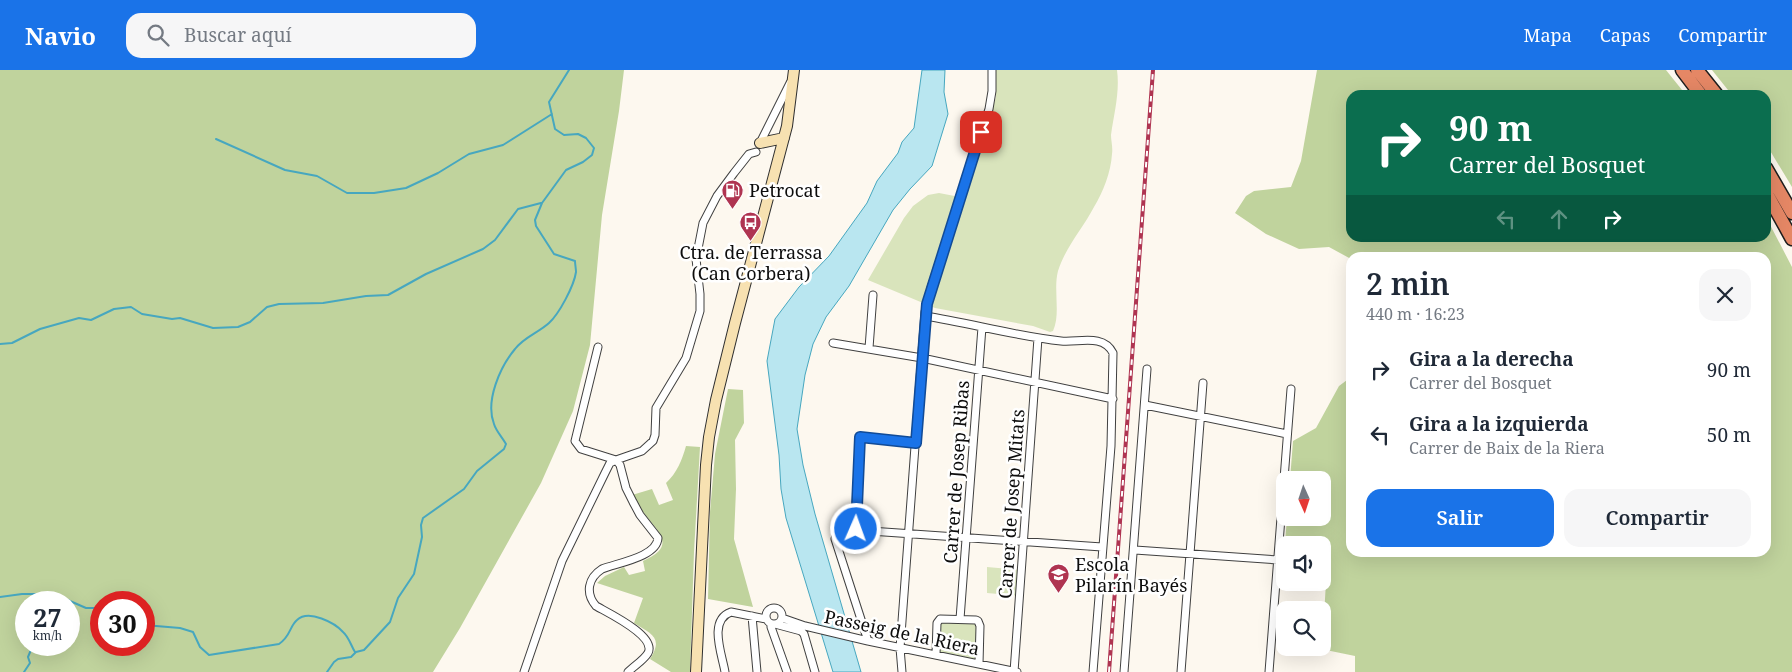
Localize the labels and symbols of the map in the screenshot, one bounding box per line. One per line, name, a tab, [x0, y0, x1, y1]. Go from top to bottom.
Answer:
pin	[960, 111, 1002, 153]
fuel station icon: Petrocat	[721, 178, 745, 209]
place label: Petrocat	[749, 178, 820, 202]
bus stop icon: Ctra. de Terrassa (Can Corbera)	[739, 210, 763, 241]
place label: Ctra. de Terrassa (Can Corbera)	[679, 240, 823, 285]
street label: Carrer de Josep Ribas	[938, 380, 974, 564]
street label: Carrer de Josep Mitats	[992, 408, 1030, 600]
north arrow	[1276, 471, 1331, 526]
position arrow	[829, 502, 881, 554]
place label: Escola Pilarín Bayés	[1075, 552, 1187, 597]
school or university icon: Escola Pilarín Bayés	[1047, 562, 1071, 593]
speed limit sign: 30	[90, 591, 155, 656]
street label: Passeig de la Riera	[822, 604, 982, 660]

